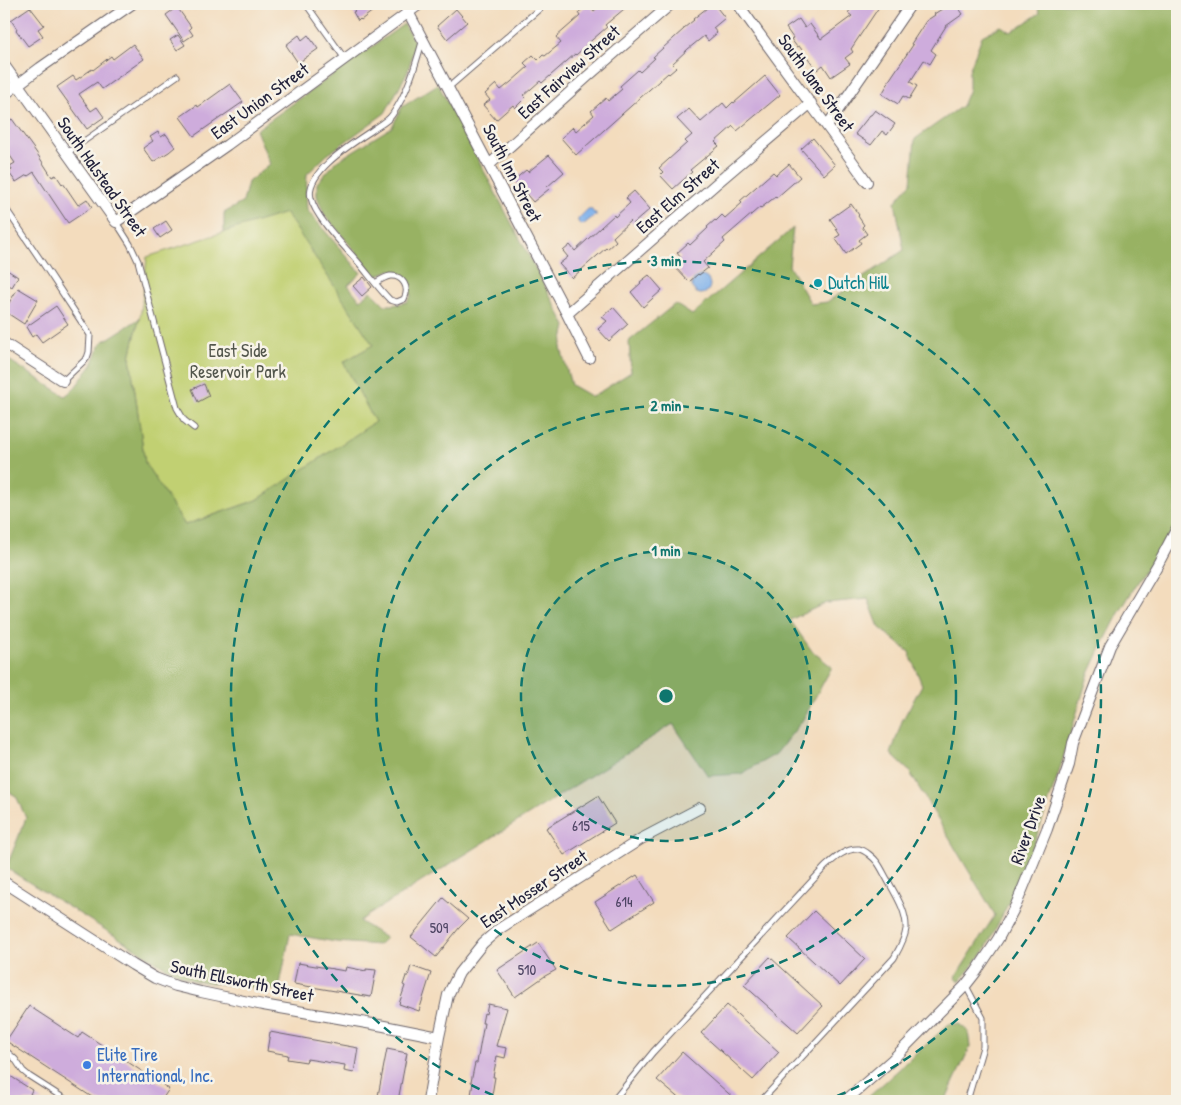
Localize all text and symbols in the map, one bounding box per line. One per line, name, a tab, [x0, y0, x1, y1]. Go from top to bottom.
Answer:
street label: East Fairview Street	[512, 18, 626, 124]
street label: South Jane Street	[772, 29, 861, 137]
street label: East Union Street	[206, 56, 315, 145]
street label: South Halstead Street	[52, 112, 154, 242]
street label: South Inn Street	[477, 119, 548, 227]
street label: East Elm Street	[630, 152, 725, 239]
text: 3 min	[651, 250, 681, 271]
place label: Dutch Hill	[828, 270, 889, 295]
marker: Dutch Hill	[812, 277, 824, 289]
park label: East Side Reservoir Park	[190, 338, 287, 384]
text: 2 min	[651, 395, 682, 416]
text: 1 min	[651, 540, 681, 561]
centre of rings	[657, 687, 675, 705]
street label: River Drive	[1004, 792, 1052, 868]
house number: 615	[572, 815, 591, 836]
street label: East Mosser Street	[475, 843, 593, 934]
house number: 614	[615, 891, 633, 912]
house number: 509	[430, 917, 449, 938]
street label: South Ellsworth Street	[168, 953, 317, 1008]
house number: 510	[518, 959, 537, 980]
place label: Elite Tire International, Inc.	[97, 1042, 213, 1088]
marker: Elite Tire International, Inc.	[81, 1059, 93, 1071]

